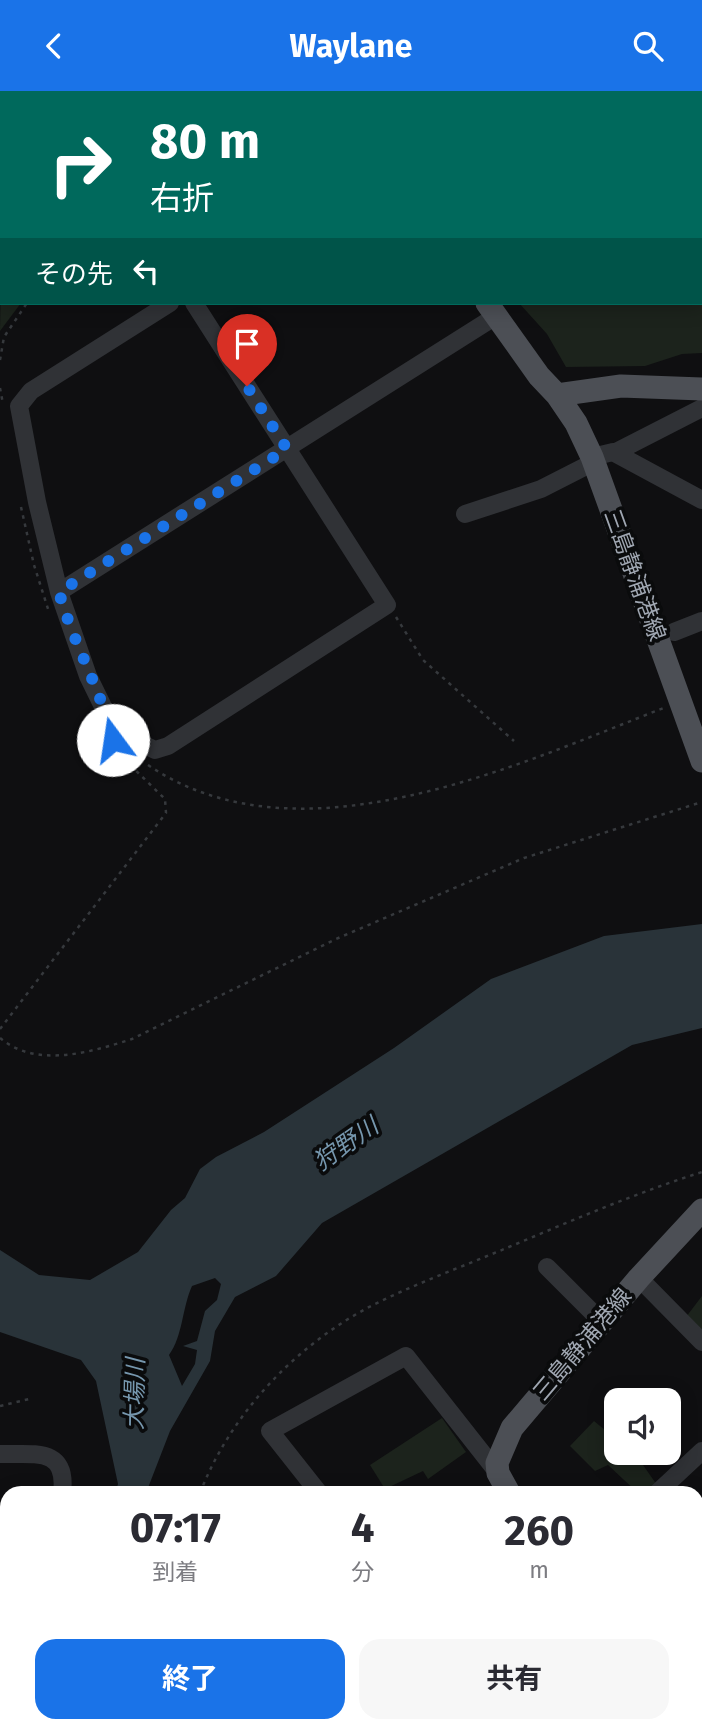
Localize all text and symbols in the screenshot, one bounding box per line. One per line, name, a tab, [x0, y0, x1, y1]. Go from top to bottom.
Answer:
icon: back	[35, 27, 73, 65]
text: Waylane	[290, 27, 412, 65]
icon: search	[629, 27, 667, 65]
text: 80 m	[150, 112, 260, 171]
icon: right	[35, 119, 126, 210]
text: 右折	[150, 179, 214, 217]
icon: left	[127, 252, 165, 290]
text: その先	[35, 259, 113, 290]
pin	[217, 314, 277, 386]
icon: arrive	[228, 325, 266, 363]
street label: 三島静浦港線	[598, 505, 672, 645]
position arrow	[76, 703, 150, 777]
water label: 狩野川	[308, 1110, 386, 1176]
street label: 三島静浦港線	[527, 1282, 637, 1406]
water label: 大場川	[120, 1355, 150, 1430]
map controls	[604, 1388, 681, 1465]
button: sound	[604, 1388, 681, 1465]
text: 07:17	[130, 1503, 221, 1553]
text: 4	[351, 1503, 374, 1553]
text: 260	[504, 1506, 574, 1556]
text: m	[529, 1556, 549, 1584]
text: 到着	[152, 1558, 198, 1586]
text: 分	[351, 1558, 374, 1586]
button: 終了	[35, 1639, 345, 1719]
button: 共有	[359, 1639, 669, 1719]

